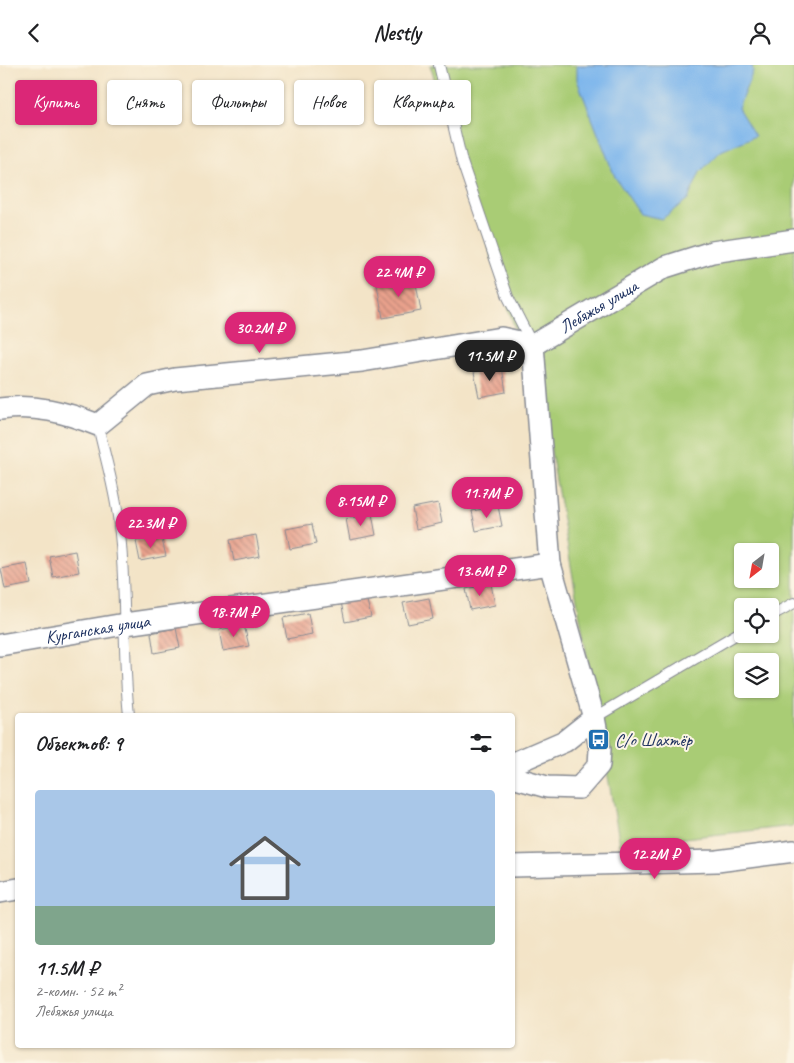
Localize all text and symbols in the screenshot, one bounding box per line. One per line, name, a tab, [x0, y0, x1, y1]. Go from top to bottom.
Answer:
icon: back	[20, 19, 48, 47]
text: Nestly	[373, 19, 421, 47]
icon: person	[746, 19, 774, 47]
chip: Купить	[15, 80, 97, 125]
chip: Снять	[107, 80, 182, 125]
chip: Фильтры	[192, 80, 284, 125]
chip: Новое	[294, 80, 364, 125]
chip: Квартира	[374, 80, 471, 125]
pin: 22.4M ₽	[353, 255, 445, 298]
text: 22.4M ₽	[375, 262, 423, 282]
street label: Лебяжья улица	[555, 274, 643, 338]
pin: 30.2M ₽	[214, 311, 306, 354]
text: 30.2M ₽	[236, 318, 284, 338]
pin: 11.5M ₽	[444, 339, 536, 382]
text: 11.5M ₽	[466, 346, 514, 366]
pin: 11.7M ₽	[441, 477, 533, 519]
text: 11.7M ₽	[463, 483, 511, 503]
pin: 8.15M ₽	[315, 485, 407, 527]
text: 8.15M ₽	[337, 491, 385, 511]
pin: 22.3M ₽	[105, 507, 197, 549]
text: 22.3M ₽	[127, 513, 175, 533]
north arrow	[734, 543, 779, 587]
map controls	[734, 543, 779, 698]
pin: 13.6M ₽	[434, 555, 526, 597]
text: 13.6M ₽	[456, 561, 504, 581]
pin: 18.7M ₽	[188, 595, 280, 638]
button: locate	[734, 598, 779, 643]
text: 18.7M ₽	[210, 602, 258, 622]
street label: Курганская улица	[44, 609, 152, 648]
button: layers	[734, 653, 779, 698]
bus stop icon: С/о Шахтёр	[587, 728, 611, 752]
icon: filters	[467, 729, 495, 757]
place label: С/о Шахтёр	[615, 729, 693, 751]
text: Объектов: 9	[35, 730, 123, 756]
icon: home	[220, 823, 310, 913]
pin: 12.2M ₽	[609, 837, 701, 880]
text: 12.2M ₽	[631, 844, 679, 864]
text: 11.5M ₽	[35, 955, 98, 981]
text: 2-комн. · 52 m²	[35, 981, 121, 1001]
text: Лебяжья улица	[35, 1001, 113, 1021]

